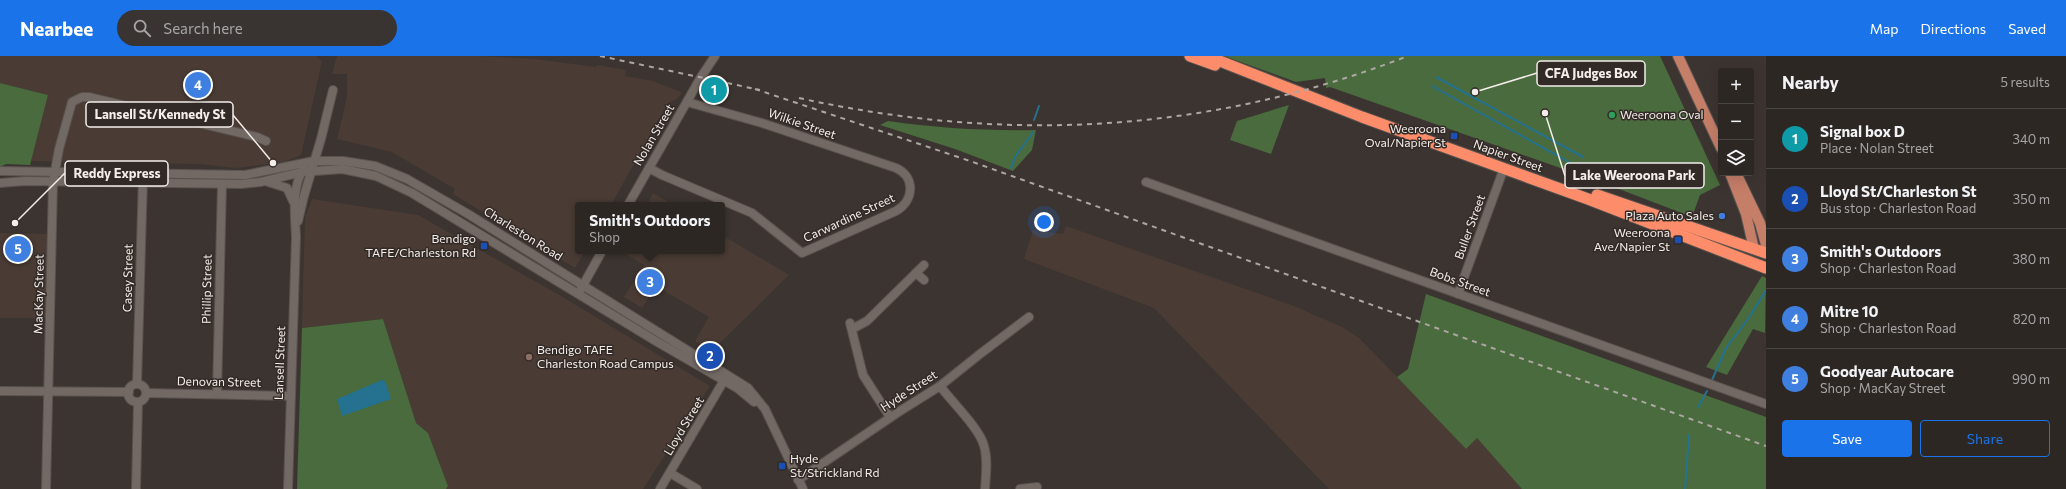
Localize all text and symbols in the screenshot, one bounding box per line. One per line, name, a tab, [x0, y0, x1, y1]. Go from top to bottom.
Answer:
search box	[117, 10, 397, 46]
text: Nearbee	[20, 17, 93, 40]
icon: search	[131, 17, 153, 39]
text: Search here	[163, 19, 243, 37]
text: Map	[1870, 20, 1899, 37]
text: Directions	[1921, 20, 1986, 37]
text: Saved	[2008, 20, 2046, 37]
callout: CFA Judges Box	[1537, 61, 1645, 86]
text: CFA Judges Box	[1545, 65, 1638, 81]
map controls	[1718, 68, 1754, 176]
button: +	[1718, 68, 1754, 104]
pin: 4	[185, 70, 211, 100]
text: Nearby	[1782, 72, 1839, 93]
text: 5 results	[2000, 74, 2050, 90]
pin: 1	[701, 75, 727, 105]
street label: Nolan Street	[630, 101, 676, 168]
callout: Lansell St/Kennedy St	[86, 102, 233, 127]
button: −	[1718, 104, 1754, 140]
street label: Wilkie Street	[767, 105, 838, 141]
text: Lansell St/Kennedy St	[94, 106, 226, 122]
place label: Weeroona Oval	[1620, 107, 1704, 121]
marker: Weeroona Oval	[1607, 110, 1617, 120]
place label: Weeroona Oval/Napier St	[1365, 121, 1446, 149]
text: Signal box D	[1820, 122, 1905, 140]
marker: Weeroona Oval/Napier St	[1449, 131, 1459, 141]
text: 1	[1792, 131, 1798, 147]
text: 340 m	[2012, 131, 2050, 147]
street label: Napier Street	[1472, 136, 1545, 174]
button: layers	[1718, 140, 1754, 176]
text: Place · Nolan Street	[1820, 140, 1934, 156]
callout: Reddy Express	[65, 161, 168, 186]
callout: Lake Weeroona Park	[1565, 163, 1704, 188]
text: Reddy Express	[73, 165, 161, 181]
text: Lake Weeroona Park	[1573, 167, 1696, 183]
text: Lloyd St/Charleston St	[1820, 182, 1977, 200]
street label: Carwardine Street	[801, 190, 897, 244]
text: 2	[1791, 191, 1799, 207]
text: 350 m	[2013, 191, 2050, 207]
street label: Buller Street	[1451, 192, 1487, 261]
text: Bus stop · Charleston Road	[1820, 200, 1976, 216]
popup	[575, 202, 725, 254]
street label: Charleston Road	[482, 203, 566, 263]
place label: Plaza Auto Sales	[1625, 208, 1714, 222]
text: Smith's Outdoors	[589, 211, 711, 229]
marker: Plaza Auto Sales	[1717, 211, 1727, 221]
your location	[1034, 212, 1054, 232]
place label: Weeroona Ave/Napier St	[1594, 225, 1670, 253]
text: Shop	[589, 229, 620, 245]
place label: Bendigo TAFE/Charleston Rd	[365, 231, 476, 259]
pin: 5	[5, 234, 31, 264]
marker: Weeroona Ave/Napier St	[1673, 235, 1683, 245]
marker: Bendigo TAFE/Charleston Rd	[479, 241, 489, 251]
text: Smith's Outdoors	[1820, 242, 1941, 260]
street label: Casey Street	[119, 244, 135, 312]
text: 3	[1791, 251, 1799, 267]
text: 380 m	[2012, 251, 2050, 267]
street label: MacKay Street	[30, 254, 46, 334]
street label: Phillip Street	[198, 254, 214, 324]
text: Shop · Charleston Road	[1820, 260, 1956, 276]
street label: Bobs Street	[1428, 264, 1493, 299]
pin: 3	[637, 267, 663, 297]
text: Mitre 10	[1820, 302, 1878, 320]
text: 4	[1791, 311, 1799, 327]
text: 820 m	[2013, 311, 2050, 327]
text: Shop · Charleston Road	[1820, 320, 1956, 336]
street label: Lansell Street	[271, 326, 287, 400]
pin: 2	[697, 341, 723, 371]
place label: Bendigo TAFE Charleston Road Campus	[537, 342, 674, 370]
marker: Bendigo TAFE Charleston Road Campus	[524, 352, 534, 362]
text: Goodyear Autocare	[1820, 362, 1954, 380]
street label: Hyde Street	[878, 367, 939, 414]
text: 5	[1791, 371, 1799, 387]
text: 990 m	[2012, 371, 2050, 387]
street label: Denovan Street	[177, 373, 261, 389]
text: Shop · MacKay Street	[1820, 380, 1945, 396]
street label: Lloyd Street	[660, 393, 706, 457]
button: Save	[1782, 420, 1912, 457]
button: Share	[1920, 420, 2050, 457]
place label: Hyde St/Strickland Rd	[790, 451, 879, 479]
marker: Hyde St/Strickland Rd	[777, 461, 787, 471]

